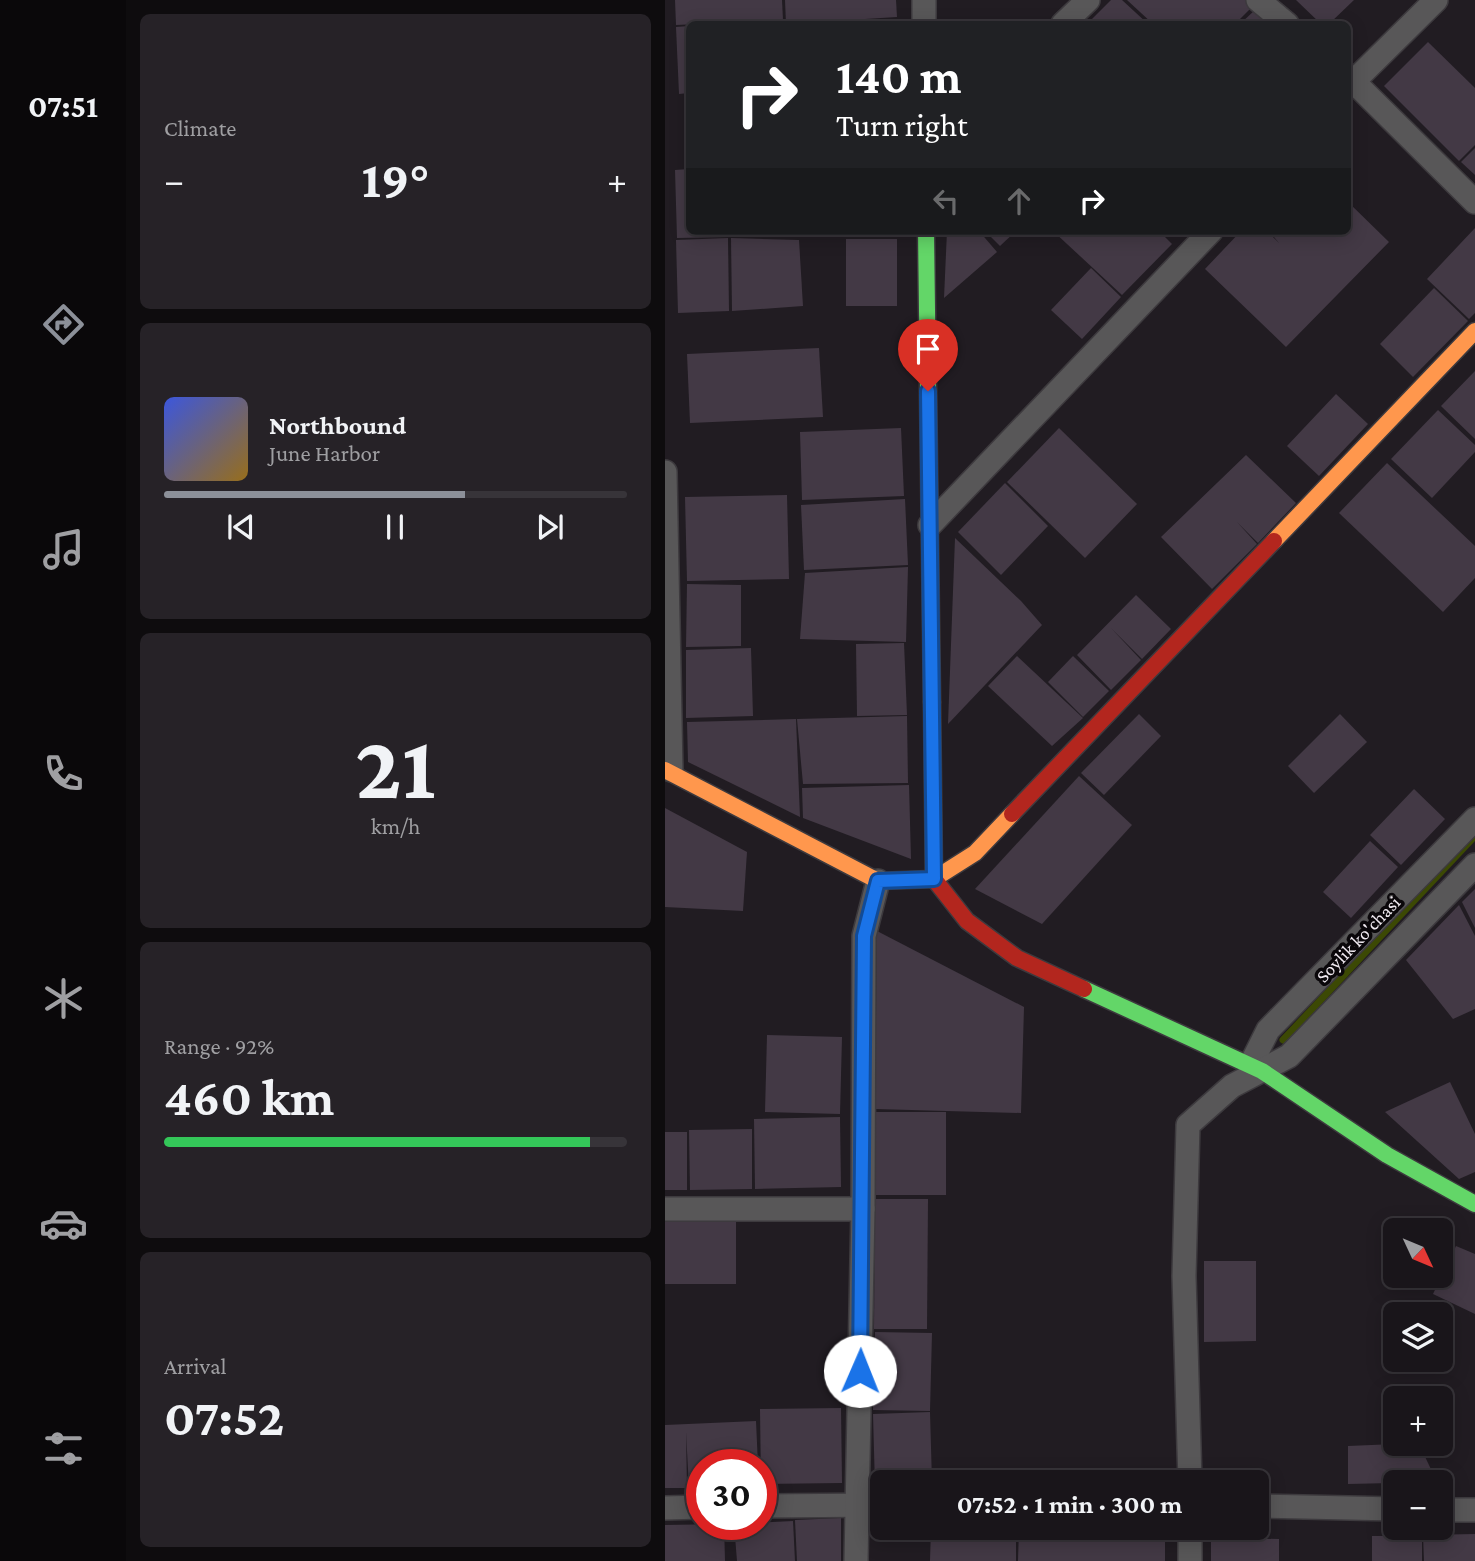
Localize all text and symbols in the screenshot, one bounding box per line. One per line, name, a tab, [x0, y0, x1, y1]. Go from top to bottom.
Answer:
icon: right	[721, 49, 812, 140]
text: 140 m	[836, 49, 961, 104]
text: 07:51	[28, 88, 98, 124]
text: Turn right	[836, 107, 968, 143]
text: Climate	[164, 115, 236, 141]
text: 19°	[361, 150, 430, 208]
text: −	[164, 159, 184, 201]
text: +	[607, 159, 627, 201]
icon: left	[927, 182, 965, 220]
icon: ahead	[1000, 182, 1038, 220]
icon: right	[1073, 182, 1111, 220]
icon: directions	[39, 300, 88, 349]
pin	[898, 319, 958, 391]
icon: arrive	[909, 330, 947, 368]
text: Northbound	[269, 411, 406, 440]
text: June Harbor	[269, 440, 380, 466]
icon: previous	[222, 508, 260, 546]
icon: pause	[376, 508, 414, 546]
icon: next	[531, 508, 569, 546]
icon: music	[39, 525, 88, 574]
text: 21	[355, 716, 436, 818]
icon: phone	[39, 749, 88, 798]
text: km/h	[371, 813, 420, 839]
street label: Soylik ko'chasi	[1312, 892, 1404, 986]
icon: climate	[39, 974, 88, 1023]
text: Range · 92%	[164, 1033, 274, 1059]
text: 460 km	[164, 1068, 334, 1126]
icon: car	[39, 1199, 88, 1248]
north arrow	[1383, 1218, 1453, 1288]
map controls	[1383, 1218, 1453, 1540]
button: layers	[1383, 1302, 1453, 1372]
position arrow	[823, 1334, 897, 1408]
text: Arrival	[164, 1353, 227, 1379]
button: +	[1383, 1386, 1453, 1456]
text: 07:52	[164, 1388, 284, 1446]
icon: filters	[39, 1424, 88, 1473]
speed limit sign: 30	[686, 1449, 777, 1540]
button: −	[1383, 1470, 1453, 1540]
text: 07:52 · 1 min · 300 m	[957, 1490, 1182, 1519]

